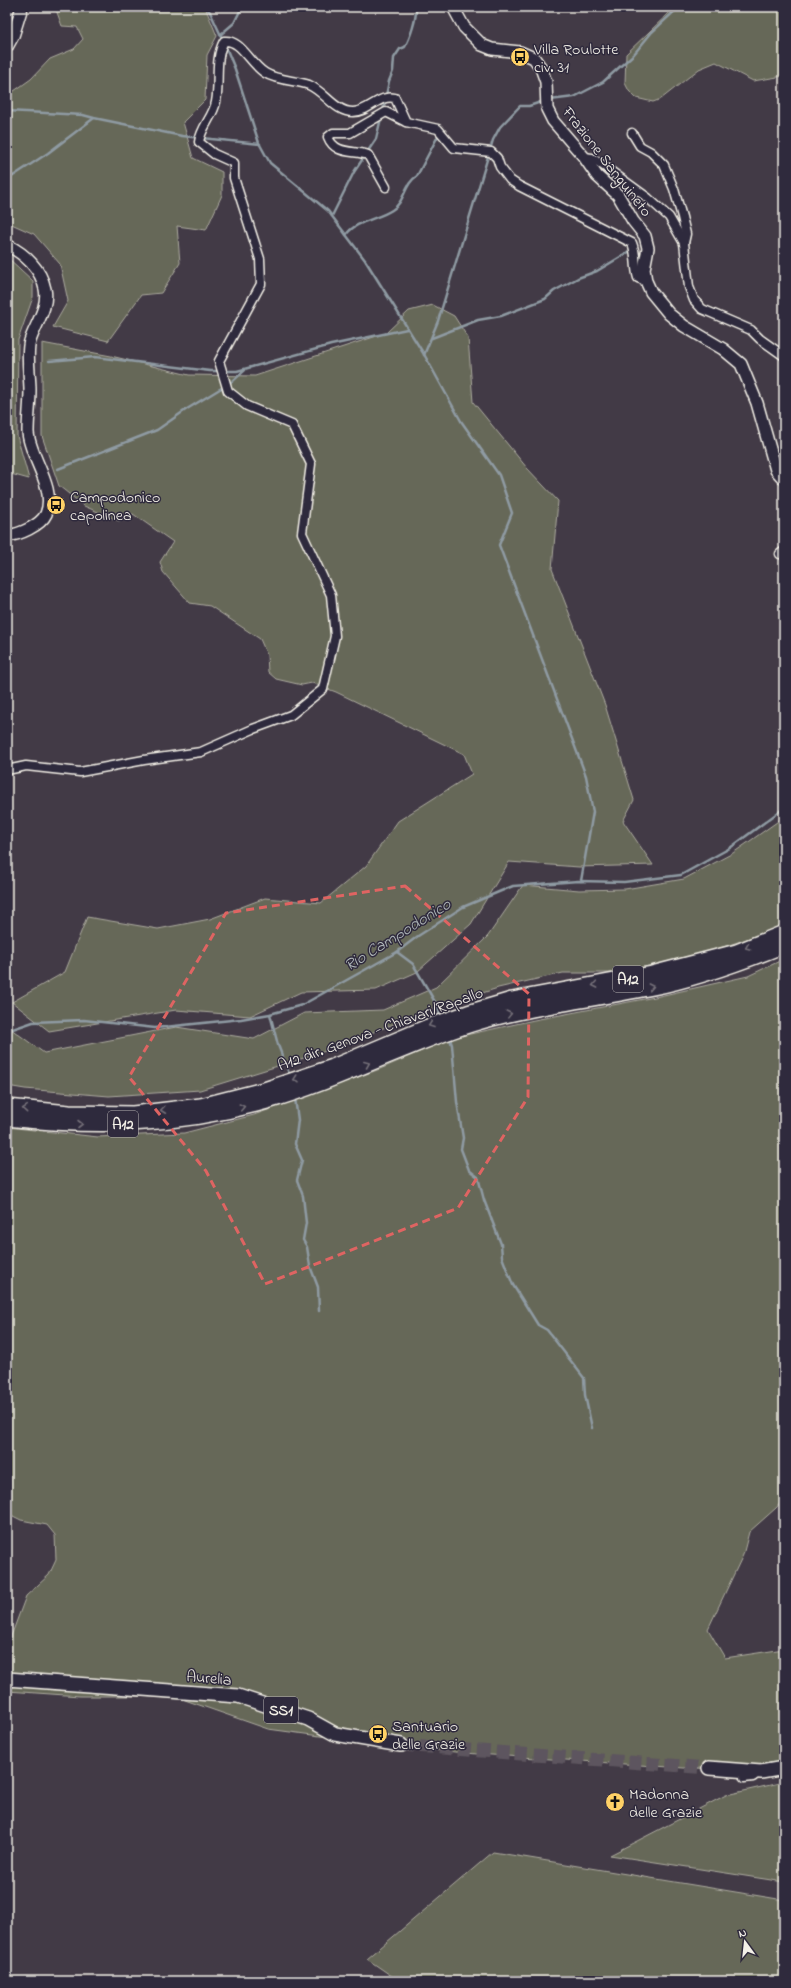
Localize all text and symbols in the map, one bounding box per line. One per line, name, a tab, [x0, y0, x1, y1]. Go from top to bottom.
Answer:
place label: Villa Roulotte civ. 31	[533, 38, 619, 80]
bus stop icon: Villa Roulotte civ. 31	[509, 46, 531, 68]
street label: Frazione Sanguineto	[555, 101, 657, 223]
place label: Campodonico capolinea	[70, 486, 160, 528]
bus stop icon: Campodonico capolinea	[45, 494, 67, 516]
water label: Rio Campodonico	[340, 892, 457, 978]
one-way arrow	[744, 943, 751, 951]
road number: A12	[613, 966, 643, 992]
one-way arrow	[591, 980, 598, 989]
street label: A12 dir. Genova - Chiavari/Rapallo	[274, 981, 487, 1078]
one-way arrow	[648, 984, 654, 992]
one-way arrow	[506, 1011, 513, 1019]
one-way arrow	[428, 1021, 435, 1029]
one-way arrow	[364, 1061, 371, 1069]
one-way arrow	[293, 1074, 300, 1083]
one-way arrow	[22, 1104, 29, 1113]
one-way arrow	[239, 1104, 245, 1112]
one-way arrow	[159, 1105, 166, 1114]
road number: A12	[108, 1111, 138, 1137]
one-way arrow	[77, 1120, 83, 1128]
street label: Aurelia	[185, 1665, 232, 1693]
road number: SS1	[264, 1697, 298, 1723]
place label: Santuario delle Grazie	[392, 1715, 466, 1757]
bus stop icon: Santuario delle Grazie	[367, 1723, 389, 1745]
place label: Madonna delle Grazie	[629, 1783, 703, 1825]
church icon: Madonna delle Grazie	[604, 1791, 626, 1813]
north arrow	[725, 1922, 765, 1962]
text: N	[737, 1925, 748, 1942]

